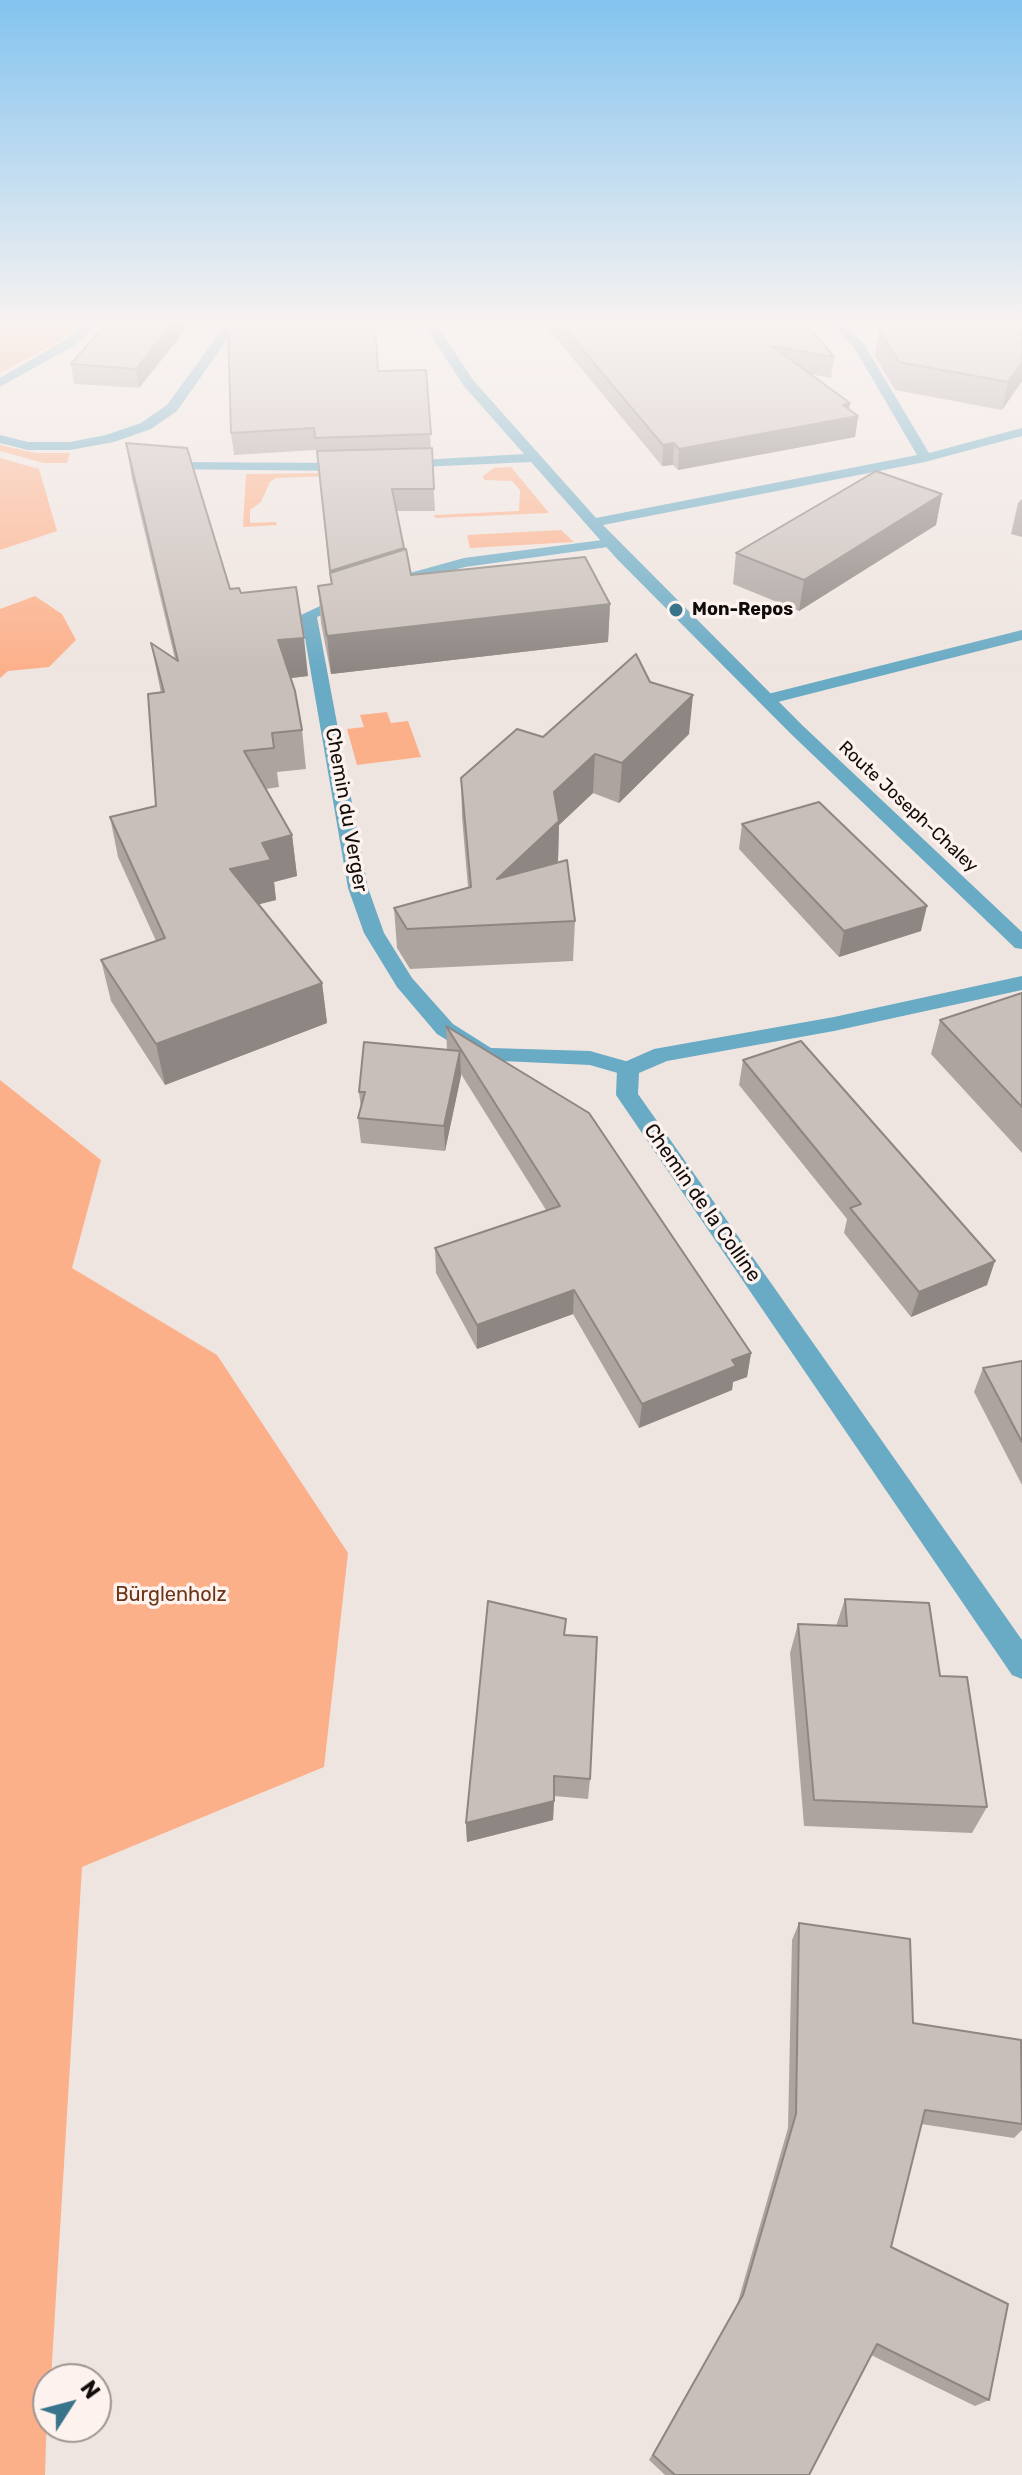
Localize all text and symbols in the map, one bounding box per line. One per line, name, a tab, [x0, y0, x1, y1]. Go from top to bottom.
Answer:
place label: Mon-Repos	[692, 599, 793, 621]
marker: Mon-Repos	[667, 601, 685, 619]
street label: Chemin du Verger	[320, 726, 372, 894]
street label: Route Joseph-Chaley	[834, 737, 982, 877]
street label: Chemin de la Colline	[638, 1119, 766, 1287]
park label: Bürglenholz	[115, 1583, 227, 1607]
north arrow	[32, 2363, 112, 2443]
text: N	[75, 2375, 106, 2404]

